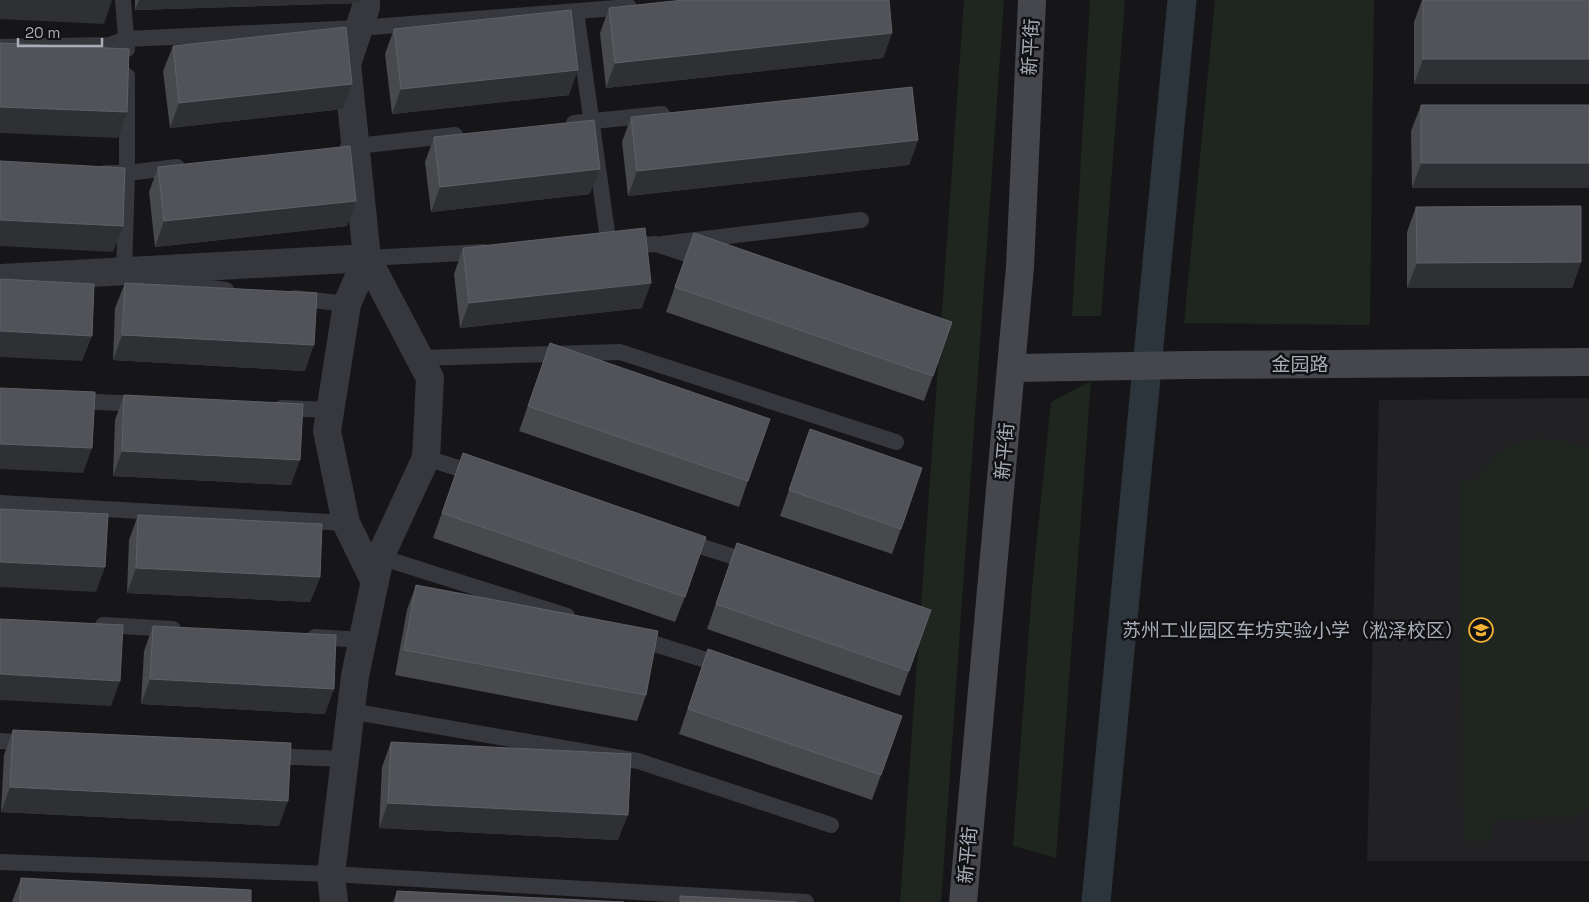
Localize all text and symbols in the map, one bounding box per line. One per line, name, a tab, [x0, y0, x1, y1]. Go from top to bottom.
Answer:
scale bar	[18, 15, 101, 47]
street label: 新平街	[1017, 18, 1044, 76]
text: 20 m	[25, 23, 60, 42]
street label: 金园路	[1271, 352, 1329, 377]
street label: 新平街	[990, 422, 1019, 481]
school or university icon: 苏州工业园区车坊实验小学（淞泽校区）	[1468, 617, 1494, 643]
place label: 苏州工业园区车坊实验小学（淞泽校区）	[1122, 618, 1464, 643]
street label: 新平街	[953, 826, 982, 885]

